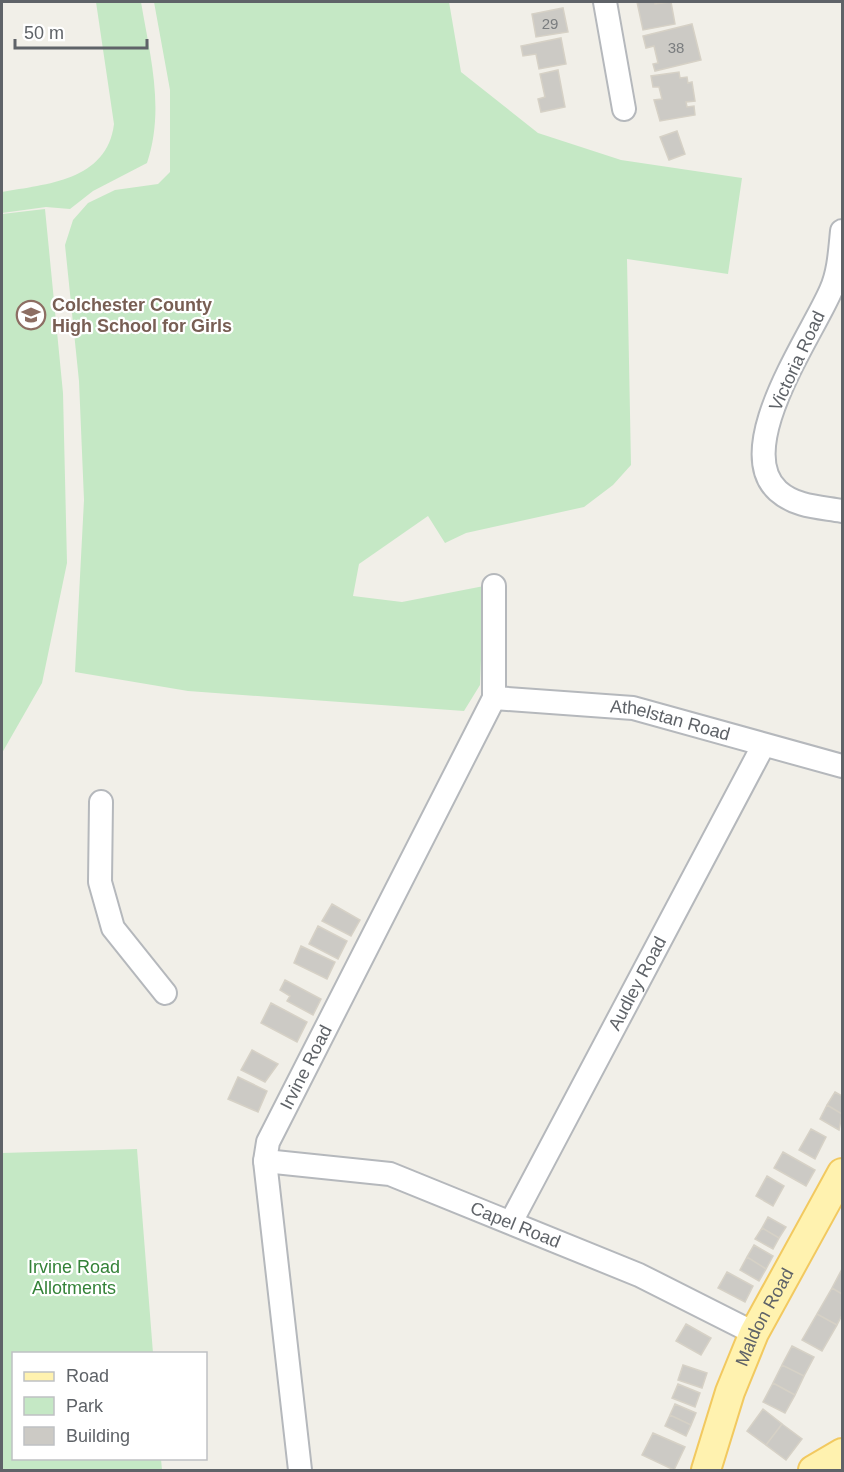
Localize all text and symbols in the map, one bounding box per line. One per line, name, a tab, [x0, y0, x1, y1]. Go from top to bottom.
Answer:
scale bar	[15, 12, 147, 50]
house number: 29	[542, 15, 558, 32]
text: 50 m	[24, 23, 64, 43]
house number: 38	[668, 39, 684, 56]
place label: Colchester County High School for Girls	[52, 295, 232, 336]
school or university icon: Colchester County High School for Girls	[15, 299, 47, 331]
street label: Victoria Road	[765, 308, 829, 414]
street label: Athelstan Road	[609, 696, 732, 744]
street label: Audley Road	[604, 933, 670, 1034]
street label: Irvine Road	[276, 1022, 336, 1113]
street label: Capel Road	[468, 1198, 563, 1252]
park label: Irvine Road Allotments	[28, 1257, 120, 1298]
street label: Maldon Road	[732, 1265, 798, 1369]
legend	[12, 1352, 207, 1460]
text: Road	[66, 1366, 109, 1386]
text: Park	[66, 1396, 104, 1416]
text: Building	[66, 1426, 130, 1446]

